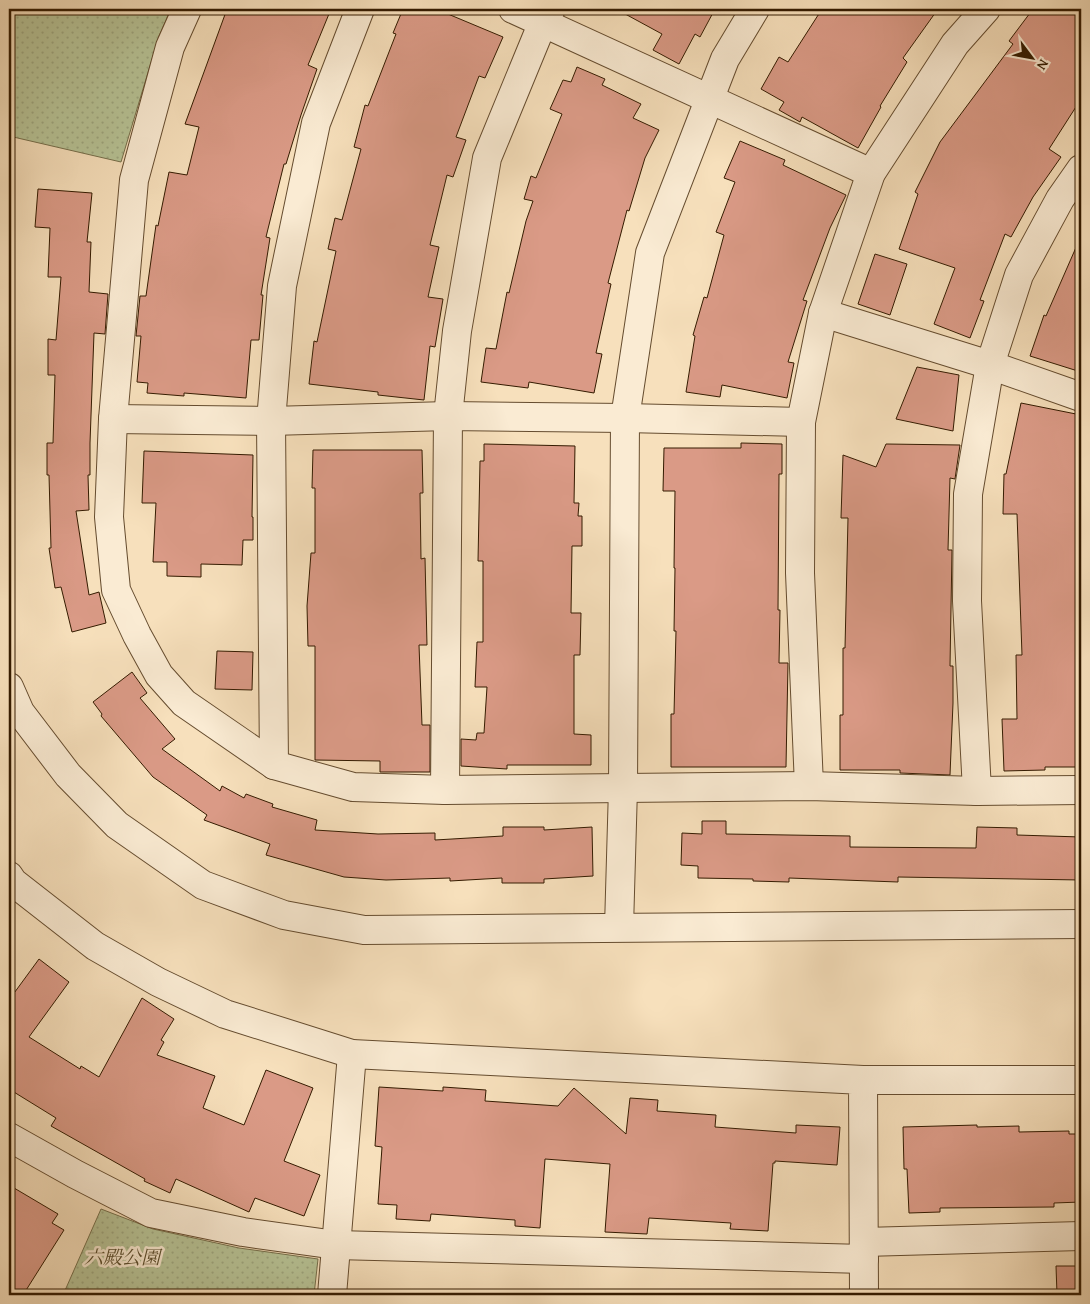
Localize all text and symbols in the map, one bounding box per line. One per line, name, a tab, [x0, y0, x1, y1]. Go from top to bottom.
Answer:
north arrow	[1008, 32, 1058, 82]
text: N	[1032, 56, 1054, 75]
park label: 六殿公園	[84, 1243, 163, 1271]

